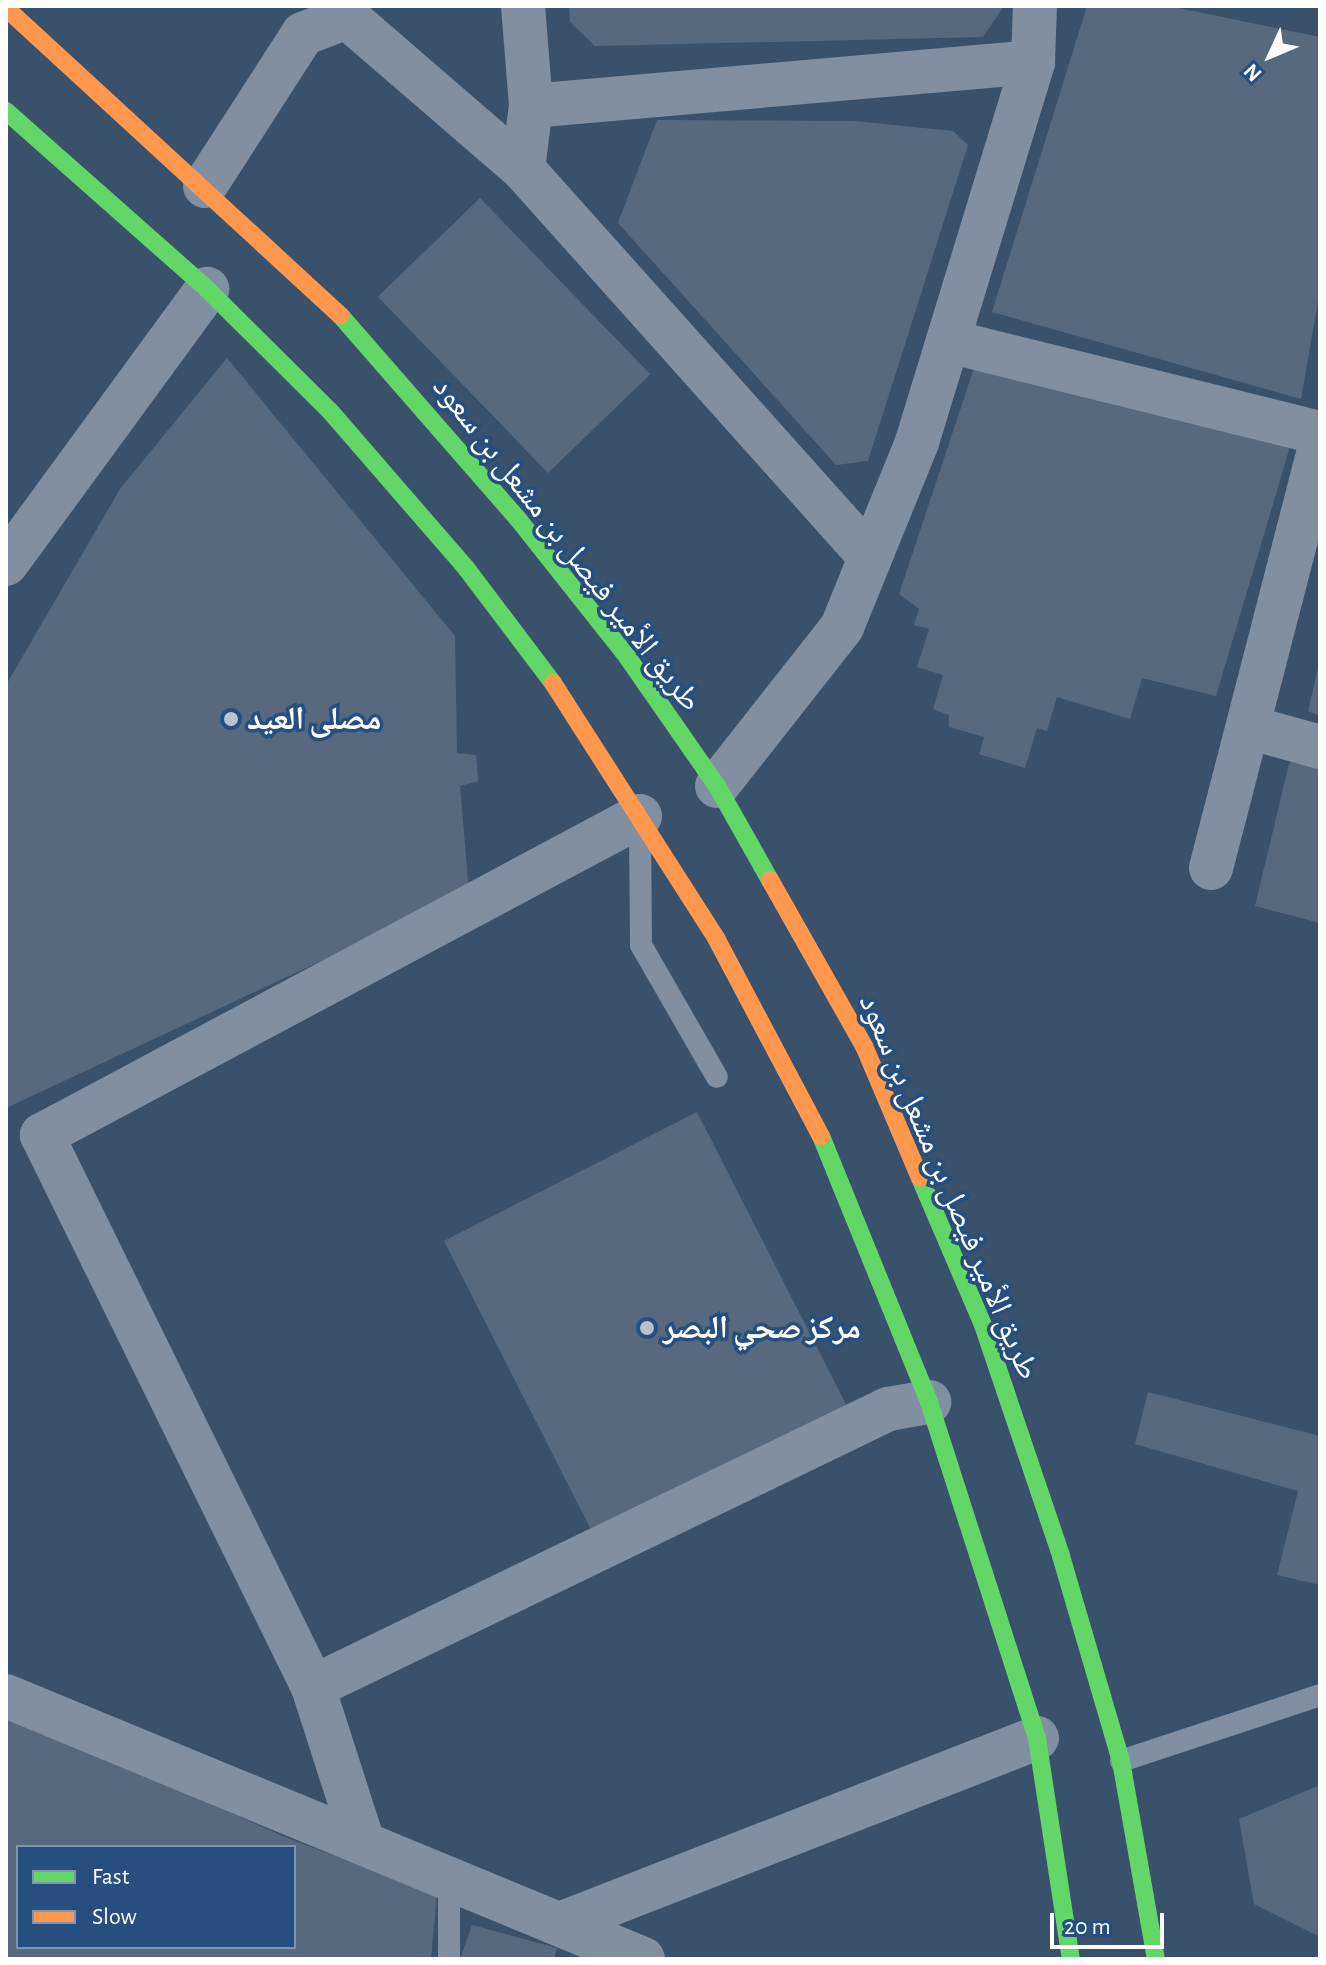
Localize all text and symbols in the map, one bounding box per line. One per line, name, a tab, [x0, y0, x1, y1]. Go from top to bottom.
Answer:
north arrow	[1230, 16, 1310, 96]
text: N	[1240, 60, 1266, 86]
street label: طريق الأمير فيصل بن مشعل بن سعود	[424, 369, 710, 719]
place label: مصلى العيد	[247, 700, 381, 738]
marker: مصلى العيد	[222, 710, 240, 728]
street label: طريق الأمير فيصل بن مشعل بن سعود	[850, 989, 1048, 1385]
place label: مركز صحي البصر	[663, 1309, 861, 1347]
marker: مركز صحي البصر	[638, 1319, 656, 1337]
legend	[16, 1845, 296, 1949]
text: Fast	[92, 1865, 129, 1889]
scale bar	[1054, 1897, 1168, 1947]
text: Slow	[92, 1905, 137, 1929]
text: 20 m	[1064, 1915, 1111, 1939]

